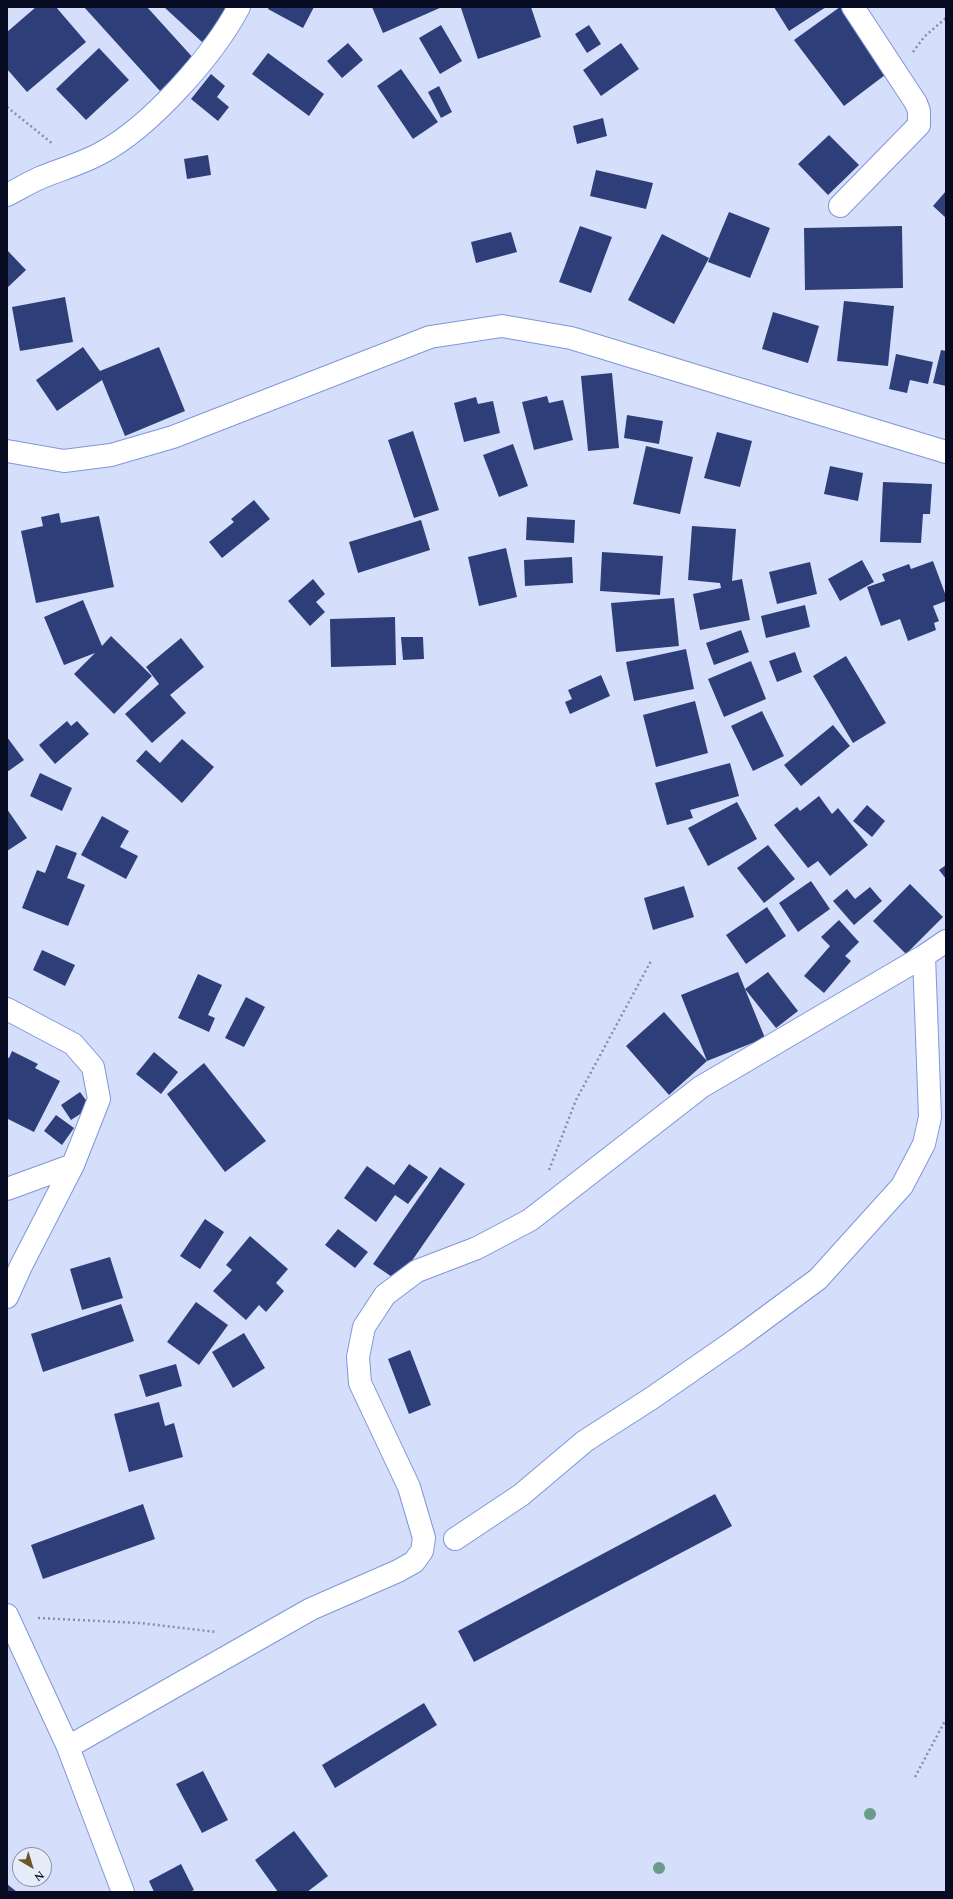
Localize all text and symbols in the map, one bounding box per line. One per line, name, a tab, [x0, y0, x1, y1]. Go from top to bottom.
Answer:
north arrow	[12, 1847, 52, 1887]
text: N	[30, 1867, 48, 1886]

